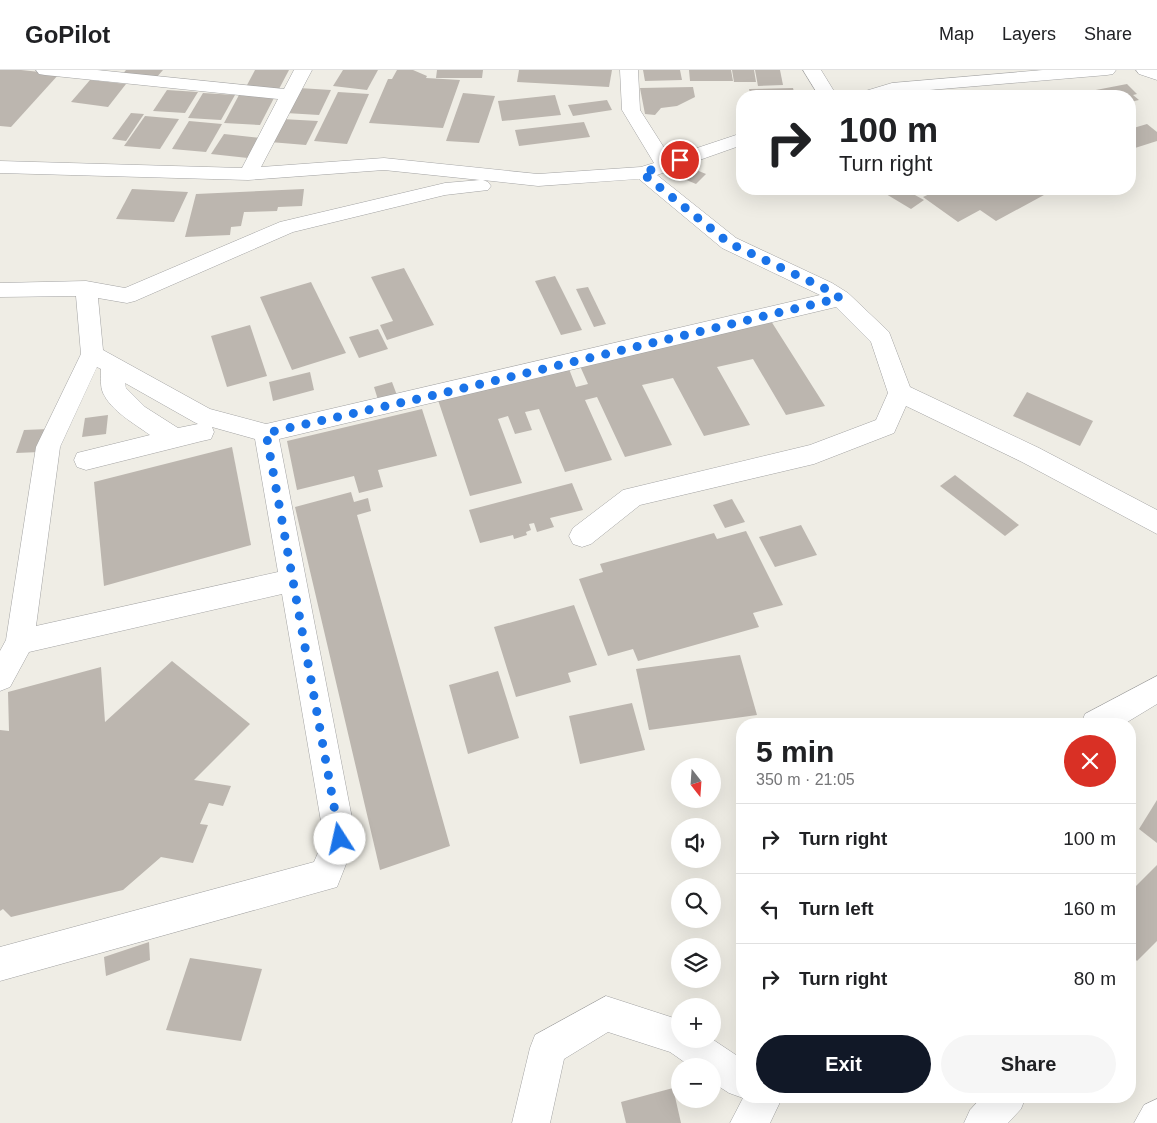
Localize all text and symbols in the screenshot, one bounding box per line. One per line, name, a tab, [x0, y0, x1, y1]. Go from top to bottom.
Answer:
text: GoPilot	[25, 21, 110, 48]
text: Map	[939, 24, 974, 44]
text: Layers	[1002, 24, 1056, 44]
text: Share	[1084, 24, 1132, 44]
icon: right	[756, 110, 821, 175]
text: 100 m	[839, 110, 938, 149]
pin	[659, 139, 701, 181]
icon: arrive	[666, 146, 694, 174]
text: Turn right	[839, 151, 932, 176]
text: 5 min	[756, 735, 834, 768]
button: close	[1064, 735, 1116, 787]
north arrow	[671, 758, 721, 808]
map controls	[671, 758, 721, 1108]
text: 350 m · 21:05	[756, 771, 855, 788]
position arrow	[313, 812, 365, 864]
button: sound	[671, 818, 721, 868]
icon: right	[756, 825, 784, 853]
text: Turn right	[799, 828, 887, 849]
text: 100 m	[1063, 828, 1116, 849]
button: search	[671, 878, 721, 928]
icon: left	[756, 895, 784, 923]
text: Turn left	[799, 898, 874, 919]
text: 160 m	[1063, 898, 1116, 919]
button: layers	[671, 938, 721, 988]
icon: right	[756, 965, 784, 993]
text: Turn right	[799, 968, 887, 989]
text: 80 m	[1074, 968, 1116, 989]
button: +	[671, 998, 721, 1048]
button: Exit	[756, 1035, 931, 1093]
button: Share	[941, 1035, 1116, 1093]
button: −	[671, 1058, 721, 1108]

